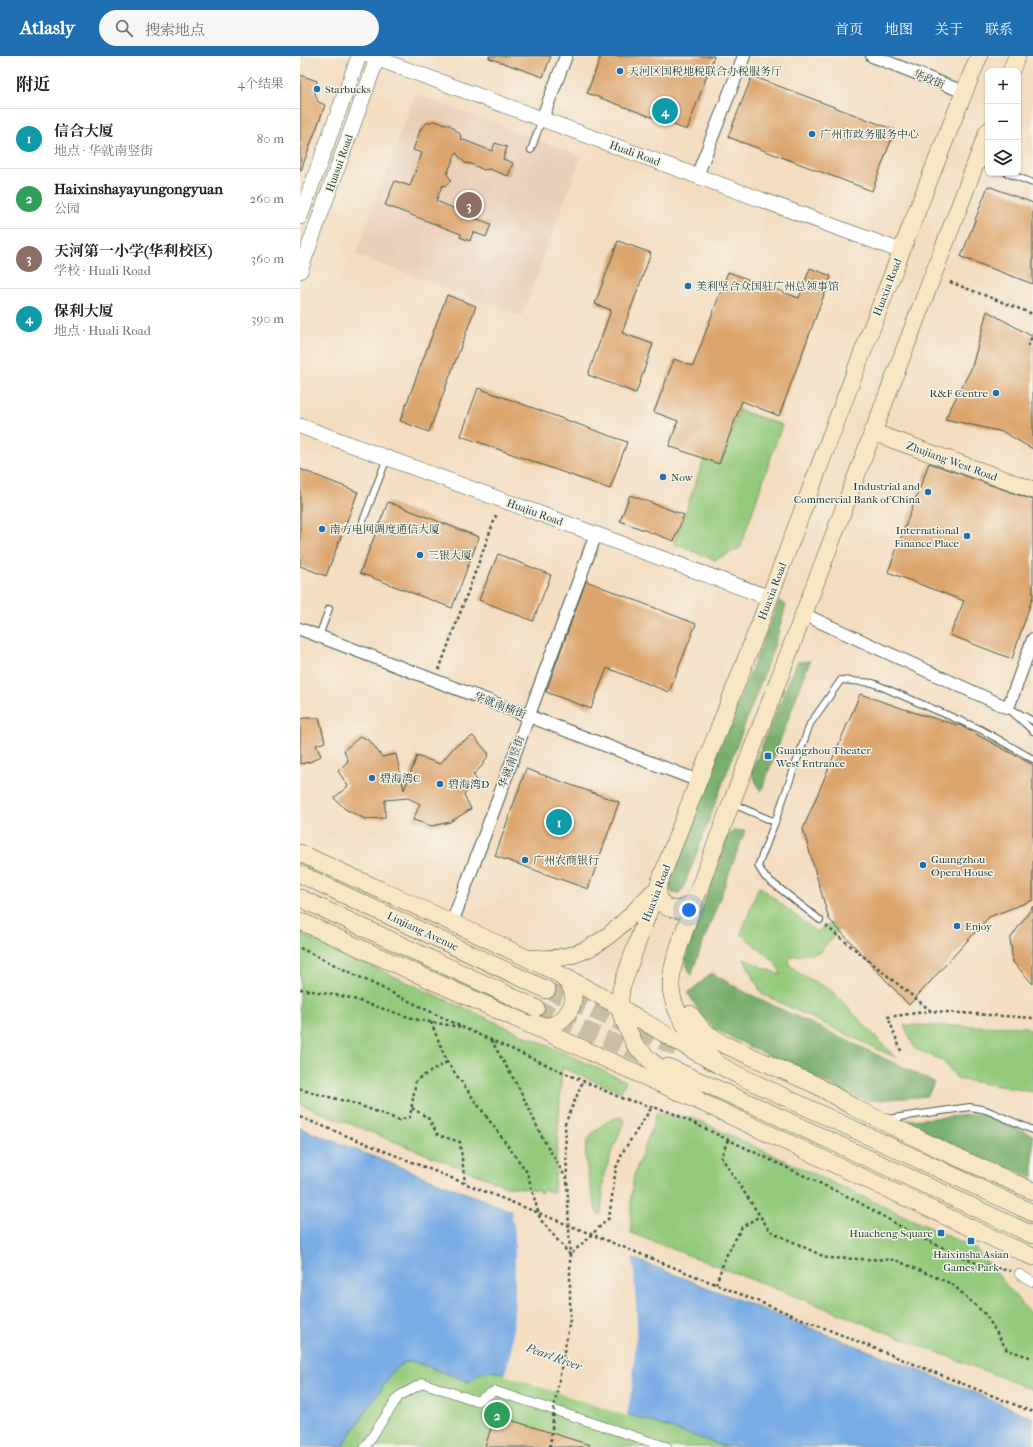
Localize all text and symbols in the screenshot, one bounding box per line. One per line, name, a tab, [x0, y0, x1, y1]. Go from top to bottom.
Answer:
search box	[99, 10, 379, 46]
text: Atlasly	[20, 17, 75, 39]
icon: search	[113, 17, 135, 39]
text: 搜索地点	[145, 21, 205, 39]
text: 首页	[835, 21, 863, 38]
text: 地图	[885, 21, 913, 38]
text: 关于	[935, 21, 963, 38]
text: 联系	[985, 21, 1013, 38]
place label: 天河区国税地税联合办税服务厅	[628, 65, 782, 78]
marker: 天河区国税地税联合办税服务厅	[615, 66, 625, 76]
street label: 华政街	[911, 67, 947, 92]
map controls	[985, 68, 1021, 176]
button: +	[985, 68, 1021, 104]
text: 附近	[16, 74, 50, 94]
text: 4个结果	[237, 76, 284, 91]
place label: Starbucks	[325, 83, 371, 96]
marker: Starbucks	[312, 84, 322, 94]
pin: 4	[652, 96, 678, 126]
button: −	[985, 104, 1021, 140]
text: 信合大厦	[54, 122, 114, 140]
place label: 广州市政务服务中心	[820, 128, 919, 141]
marker: 广州市政务服务中心	[807, 129, 817, 139]
text: 1	[27, 131, 31, 146]
text: 80 m	[257, 131, 284, 146]
street label: Huasui Road	[323, 132, 356, 194]
street label: Huali Road	[608, 138, 663, 169]
button: layers	[985, 140, 1021, 176]
text: 地点 · 华就南竖街	[54, 143, 153, 158]
text: Haixinshayayungongyuan	[54, 180, 223, 198]
pin: 3	[456, 190, 482, 220]
text: 2	[26, 191, 32, 206]
text: 260 m	[250, 191, 284, 206]
text: 公园	[54, 201, 80, 216]
text: 天河第一小学(华利校区)	[54, 242, 212, 260]
text: 3	[26, 251, 32, 266]
text: 360 m	[251, 251, 284, 266]
street label: Huaxia Road	[870, 256, 905, 318]
text: 学校 · Huali Road	[54, 263, 151, 278]
place label: 美利坚合众国驻广州总领事馆	[696, 280, 839, 293]
marker: 美利坚合众国驻广州总领事馆	[683, 281, 693, 291]
text: 保利大厦	[54, 302, 114, 320]
text: 4	[25, 311, 33, 326]
text: 390 m	[251, 311, 284, 326]
text: 地点 · Huali Road	[54, 323, 151, 338]
place label: R&F Centre	[930, 387, 989, 400]
marker: R&F Centre	[991, 388, 1001, 398]
street label: Zhujiang West Road	[905, 439, 1000, 484]
place label: Now	[671, 471, 693, 484]
marker: Now	[658, 472, 668, 482]
place label: Industrial and Commercial Bank of China	[794, 480, 921, 506]
marker: Industrial and Commercial Bank of China	[923, 487, 933, 497]
street label: Huajiu Road	[505, 496, 566, 529]
place label: 南方电网调度通信大厦	[330, 523, 440, 536]
marker: 南方电网调度通信大厦	[317, 524, 327, 534]
place label: International Finance Place	[894, 524, 960, 550]
marker: International Finance Place	[962, 531, 972, 541]
place label: 三银大厦	[428, 549, 472, 562]
marker: 三银大厦	[415, 550, 425, 560]
street label: Huaxia Road	[755, 560, 790, 622]
street label: 华就南横街	[472, 690, 528, 721]
street label: 华就南竖街	[496, 734, 527, 790]
place label: Guangzhou Theater West Entrance	[775, 744, 871, 770]
marker: Guangzhou Theater West Entrance	[763, 751, 773, 761]
place label: 碧海湾C	[380, 772, 420, 785]
marker: 碧海湾C	[367, 773, 377, 783]
place label: 碧海湾D	[448, 778, 489, 791]
marker: 碧海湾D	[435, 779, 445, 789]
pin: 1	[546, 807, 572, 837]
place label: Guangzhou Opera House	[931, 853, 994, 879]
place label: 广州农商银行	[533, 854, 599, 867]
marker: 广州农商银行	[520, 855, 530, 865]
marker: Guangzhou Opera House	[918, 860, 928, 870]
street label: Huaxia Road	[639, 862, 674, 924]
your location	[679, 900, 699, 920]
street label: Linjiang Avenue	[385, 909, 461, 954]
place label: Enjoy	[965, 920, 993, 933]
marker: Enjoy	[952, 921, 962, 931]
place label: Huacheng Square	[849, 1227, 934, 1240]
marker: Huacheng Square	[936, 1228, 946, 1238]
marker: Haixinsha Asian Games Park	[966, 1236, 976, 1246]
place label: Haixinsha Asian Games Park	[933, 1248, 1010, 1274]
water label: Pearl River	[523, 1340, 585, 1374]
pin: 2	[484, 1400, 510, 1430]

